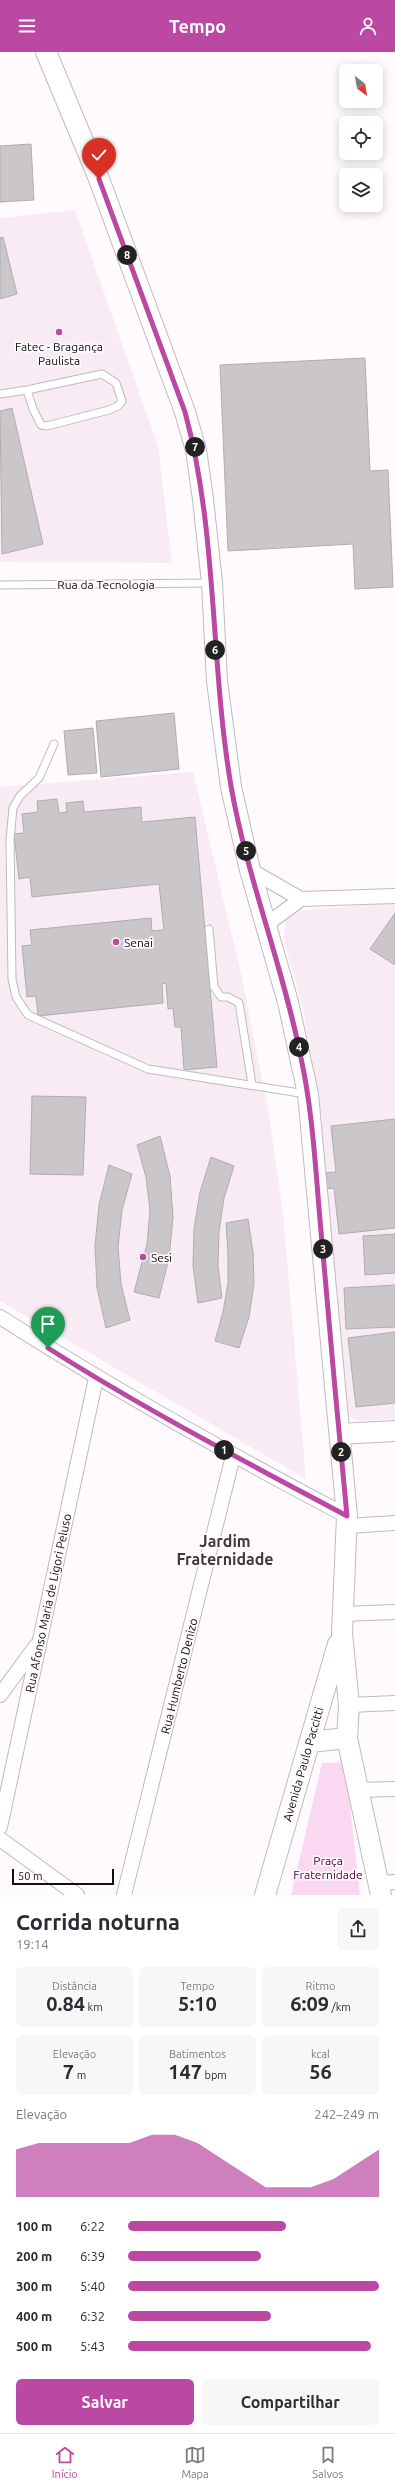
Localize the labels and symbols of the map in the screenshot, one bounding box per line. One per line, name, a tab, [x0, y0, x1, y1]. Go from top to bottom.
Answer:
north arrow	[339, 64, 383, 108]
pin	[82, 138, 116, 179]
pin: 8	[117, 245, 137, 265]
marker: Fatec - Bragança Paulista	[54, 327, 64, 337]
place label: Fatec - Bragança Paulista	[15, 340, 103, 367]
pin: 7	[185, 437, 205, 457]
street label: Rua da Tecnologia	[57, 578, 155, 591]
pin: 6	[205, 640, 225, 660]
pin: 5	[236, 841, 256, 861]
place label: Senai	[124, 936, 153, 949]
marker: Senai	[111, 937, 121, 947]
pin: 4	[289, 1037, 309, 1057]
pin: 3	[313, 1239, 333, 1259]
place label: Sesi	[151, 1251, 172, 1264]
marker: Sesi	[138, 1252, 148, 1262]
pin	[31, 1307, 65, 1348]
pin: 1	[214, 1440, 234, 1460]
pin: 2	[331, 1442, 351, 1462]
street label: Rua Afonso Maria de Ligori Peluso	[23, 1512, 73, 1694]
district label: Jardim Fraternidade	[176, 1532, 274, 1568]
street label: Rua Humberto Denizo	[158, 1617, 200, 1735]
street label: Avenida Paulo Paccitti	[280, 1705, 326, 1823]
park label: Praça Fraternidade	[293, 1854, 363, 1881]
scale bar	[12, 1867, 114, 1886]

